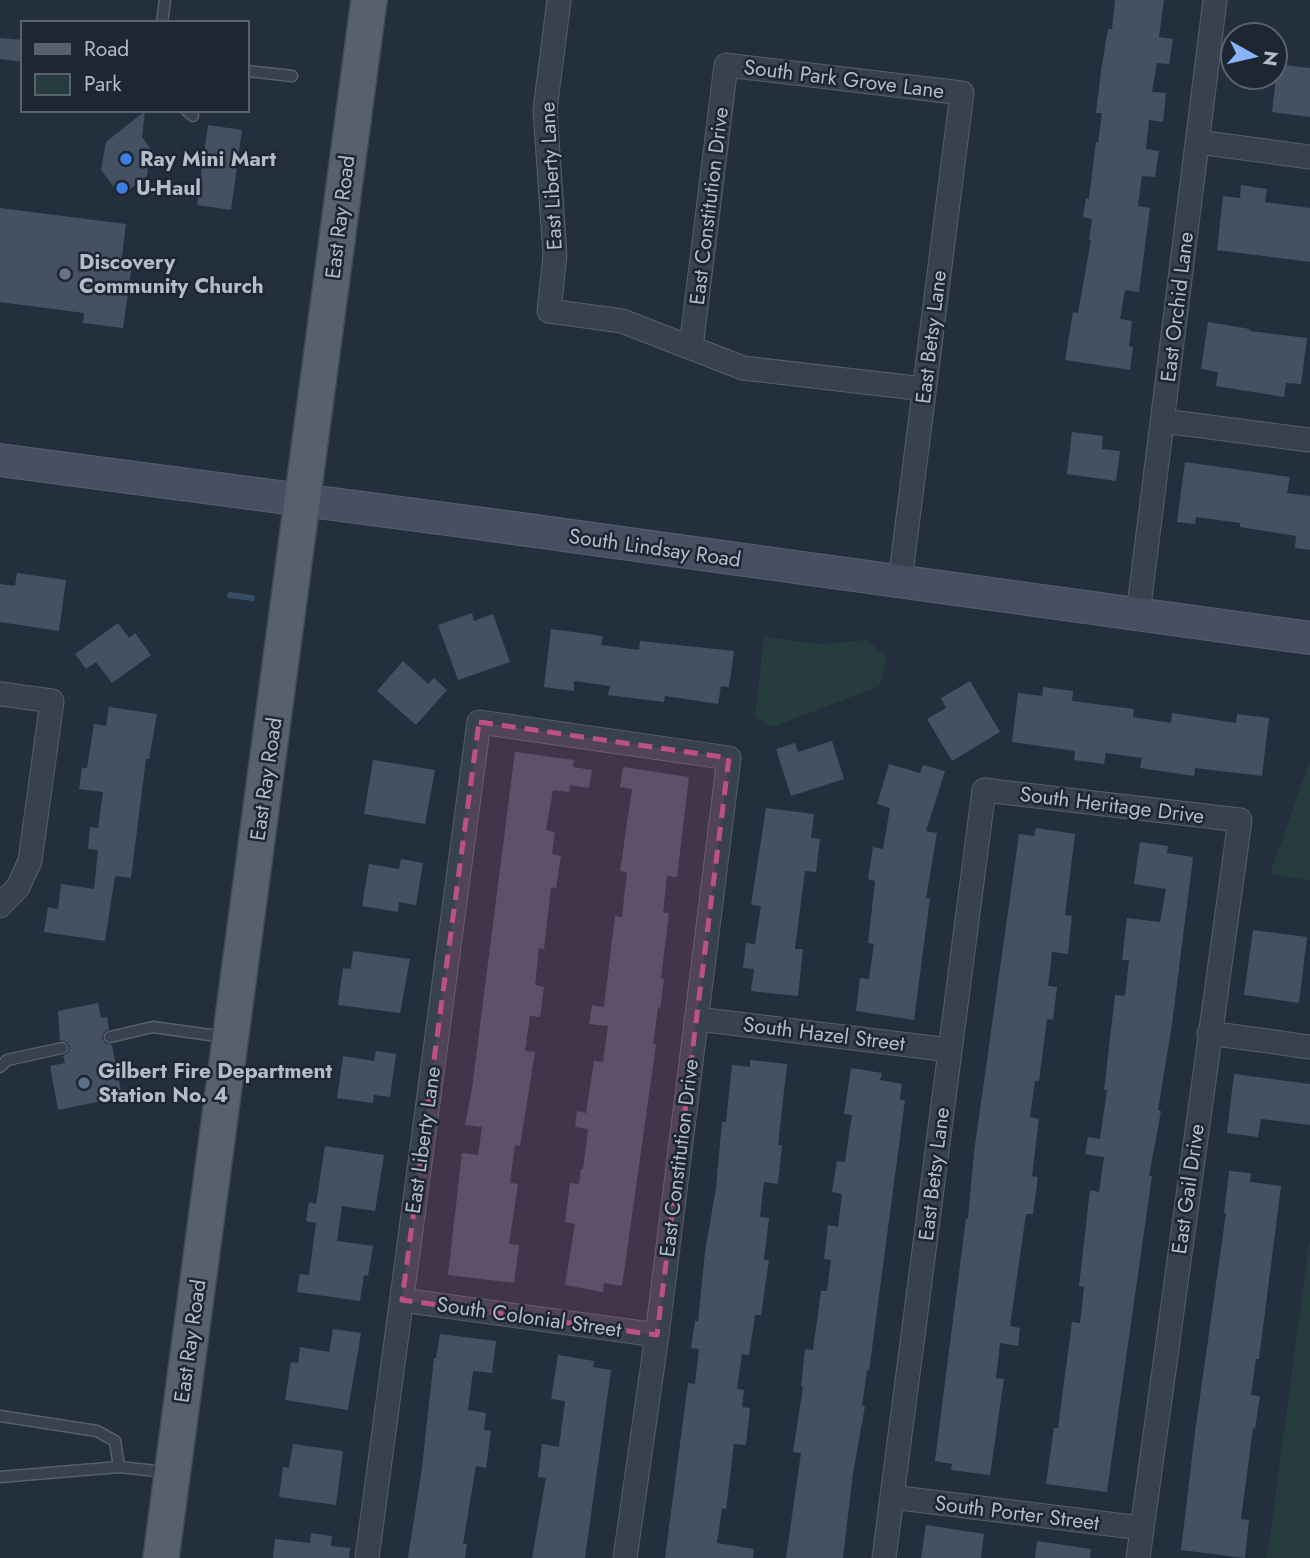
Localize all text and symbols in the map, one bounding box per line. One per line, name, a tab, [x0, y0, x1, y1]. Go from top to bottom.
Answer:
legend	[21, 21, 248, 112]
north arrow	[1219, 21, 1289, 91]
text: Road	[84, 34, 129, 64]
text: N	[1256, 49, 1285, 68]
street label: South Park Grove Lane	[742, 52, 946, 106]
text: Park	[84, 69, 122, 99]
street label: East Liberty Lane	[532, 101, 570, 251]
street label: East Constitution Drive	[682, 105, 736, 307]
place label: Ray Mini Mart	[140, 144, 276, 174]
marker: Ray Mini Mart	[118, 151, 134, 167]
street label: East Ray Road	[318, 154, 362, 280]
place label: U-Haul	[136, 173, 201, 203]
marker: U-Haul	[114, 180, 130, 196]
street label: East Orchid Lane	[1153, 230, 1201, 384]
place label: Discovery Community Church	[79, 247, 264, 301]
marker: Discovery Community Church	[57, 266, 73, 282]
street label: East Betsy Lane	[908, 268, 954, 405]
street label: South Lindsay Road	[567, 521, 743, 575]
street label: East Ray Road	[243, 715, 289, 843]
street label: South Heritage Drive	[1018, 779, 1206, 831]
street label: South Hazel Street	[741, 1009, 907, 1059]
place label: Gilbert Fire Department Station No. 4	[98, 1056, 333, 1110]
street label: East Constitution Drive	[652, 1057, 706, 1259]
street label: East Liberty Lane	[398, 1064, 448, 1216]
marker: Gilbert Fire Department Station No. 4	[76, 1075, 92, 1091]
street label: East Betsy Lane	[911, 1105, 957, 1242]
street label: East Gail Drive	[1164, 1122, 1212, 1256]
street label: East Ray Road	[167, 1277, 213, 1405]
street label: South Colonial Street	[435, 1289, 623, 1345]
street label: South Porter Street	[933, 1488, 1101, 1538]

